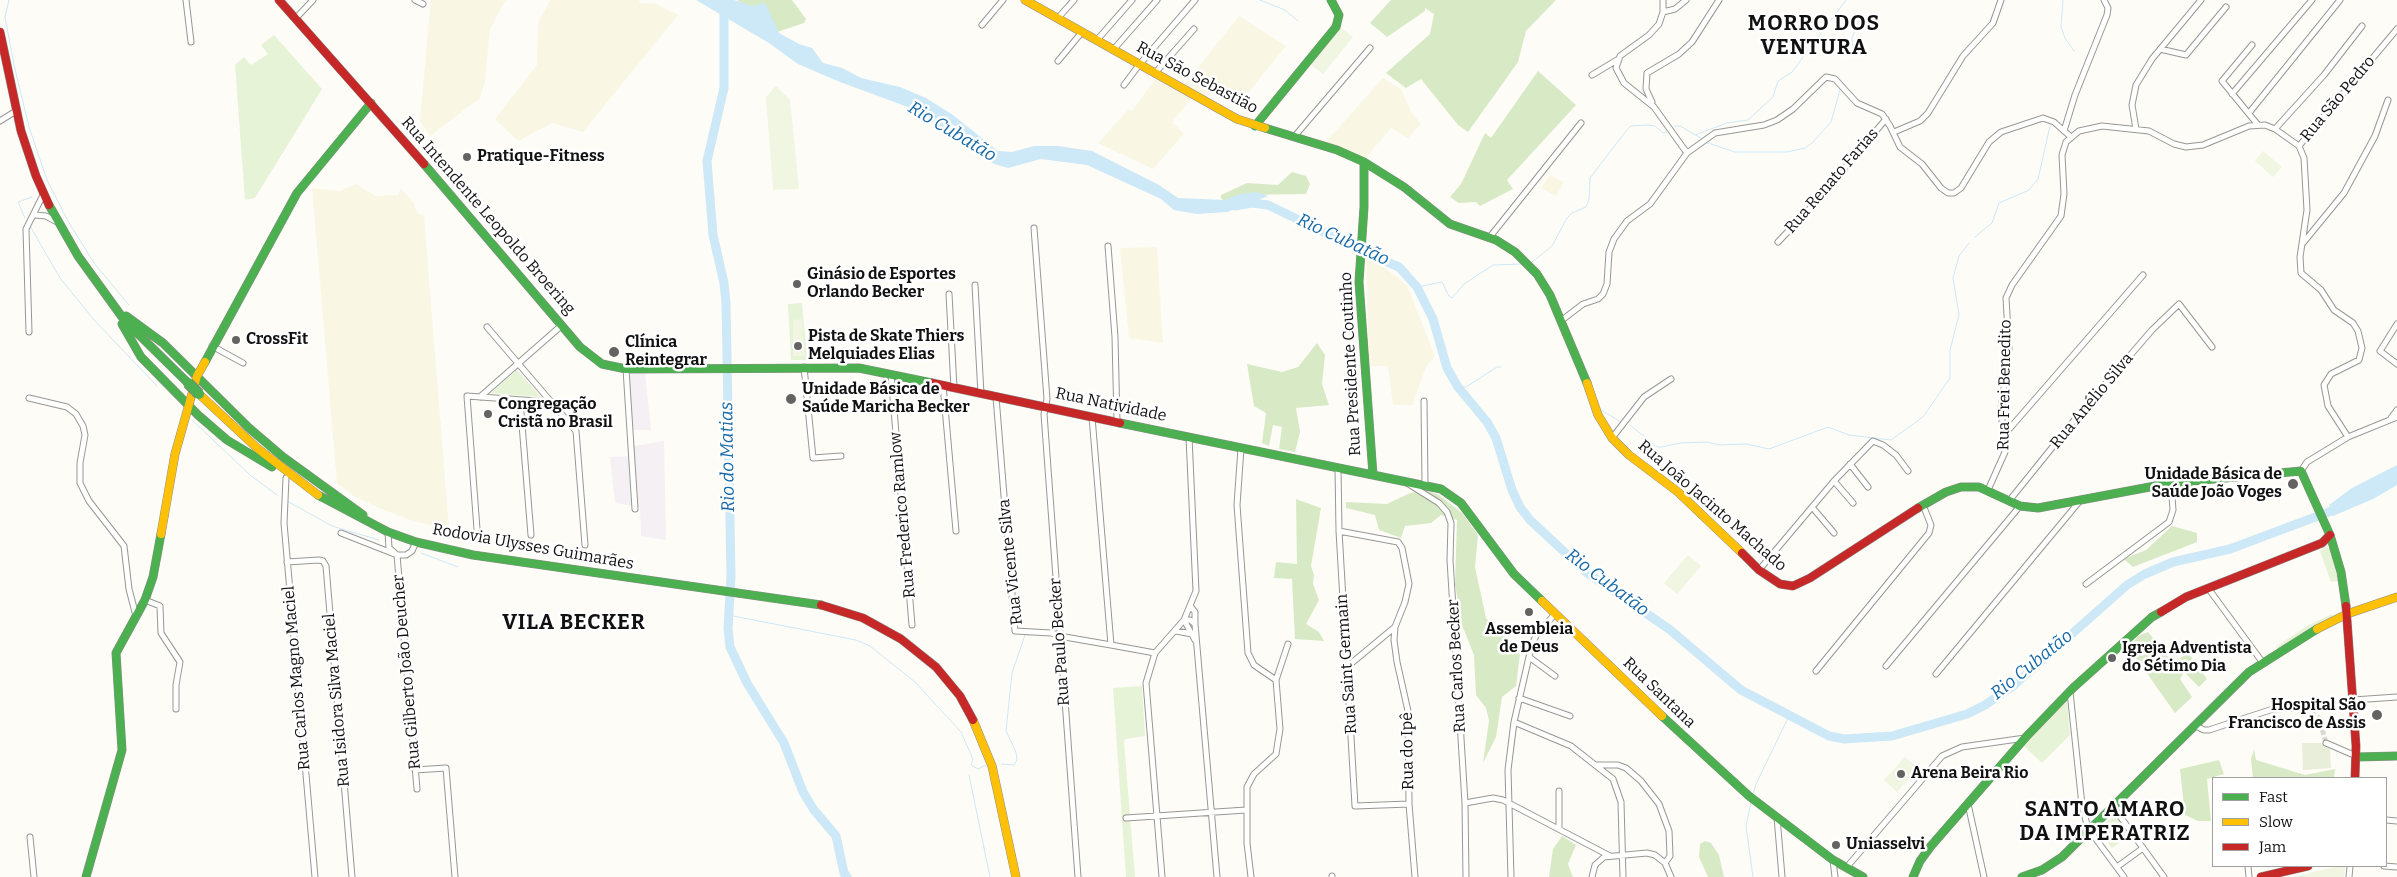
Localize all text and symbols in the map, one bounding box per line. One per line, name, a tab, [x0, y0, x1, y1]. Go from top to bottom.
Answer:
district label: MORRO DOS VENTURA	[1747, 11, 1881, 61]
street label: Rua São Sebastião	[1133, 38, 1261, 118]
street label: Rua São Pedro	[2297, 52, 2379, 146]
water label: Rio Cubatão	[904, 97, 1000, 167]
street label: Rua Intendente Leopoldo Broering	[397, 113, 579, 319]
street label: Rua Renato Farias	[1781, 125, 1883, 237]
place label: Pratique-Fitness	[477, 147, 605, 167]
marker: Pratique-Fitness	[461, 151, 473, 163]
water label: Rio Cubatão	[1294, 209, 1392, 271]
place label: Ginásio de Esportes Orlando Becker	[807, 265, 956, 303]
street label: Rua Presidente Coutinho	[1337, 272, 1365, 456]
marker: Ginásio de Esportes Orlando Becker	[791, 278, 803, 290]
street label: Rua Frei Benedito	[1994, 319, 2016, 451]
place label: Pista de Skate Thiers Melquiades Elias	[808, 327, 964, 365]
place label: CrossFit	[246, 330, 308, 350]
place label: Clínica Reintegrar	[625, 333, 707, 371]
marker: CrossFit	[230, 334, 242, 346]
marker: Pista de Skate Thiers Melquiades Elias	[792, 340, 804, 352]
marker: Clínica Reintegrar	[607, 345, 621, 359]
street label: Rua Anélio Silva	[2046, 349, 2138, 453]
place label: Unidade Básica de Saúde Maricha Becker	[802, 380, 970, 418]
street label: Rua Natividade	[1054, 384, 1168, 426]
marker: Unidade Básica de Saúde Maricha Becker	[784, 392, 798, 406]
place label: Congregação Cristã no Brasil	[498, 395, 613, 433]
water label: Rio do Matias	[716, 402, 740, 512]
marker: Congregação Cristã no Brasil	[482, 408, 494, 420]
street label: Rua Frederico Ramlow	[886, 431, 920, 599]
street label: Rua João Jacinto Machado	[1634, 436, 1790, 576]
place label: Unidade Básica de Saúde João Voges	[2144, 465, 2282, 503]
marker: Unidade Básica de Saúde João Voges	[2286, 477, 2300, 491]
street label: Rua Vicente Silva	[995, 498, 1027, 626]
street label: Rodovia Ulysses Guimarães	[431, 520, 635, 574]
water label: Rio Cubatão	[1561, 545, 1653, 621]
street label: Rua Gilberto João Deucher	[389, 574, 425, 770]
street label: Rua Paulo Becker	[1046, 577, 1074, 707]
street label: Rua Carlos Magno Maciel	[279, 585, 315, 771]
street label: Rua Saint Germain	[1333, 593, 1361, 735]
street label: Rua Carlos Becker	[1444, 599, 1470, 733]
marker: Assembleia de Deus	[1523, 606, 1535, 618]
district label: VILA BECKER	[501, 610, 647, 636]
street label: Rua Isidora Silva Maciel	[320, 612, 354, 788]
place label: Assembleia de Deus	[1485, 620, 1573, 658]
water label: Rio Cubatão	[1987, 625, 2077, 705]
place label: Igreja Adventista do Sétimo Dia	[2122, 639, 2252, 677]
marker: Igreja Adventista do Sétimo Dia	[2106, 652, 2118, 664]
street label: Rua Santana	[1619, 654, 1699, 732]
place label: Hospital São Francisco de Assis	[2228, 696, 2366, 734]
marker: Hospital São Francisco de Assis	[2370, 708, 2384, 722]
street label: Rua do Ipê	[1398, 712, 1418, 790]
place label: Arena Beira Rio	[1911, 764, 2028, 784]
marker: Arena Beira Rio	[1895, 768, 1907, 780]
legend	[2212, 777, 2387, 867]
text: Fast	[2259, 788, 2288, 806]
district label: SANTO AMARO DA IMPERATRIZ	[2018, 797, 2192, 847]
text: Slow	[2259, 813, 2293, 831]
place label: Uniasselvi	[1846, 835, 1925, 855]
text: Jam	[2259, 838, 2286, 856]
marker: Uniasselvi	[1830, 839, 1842, 851]

